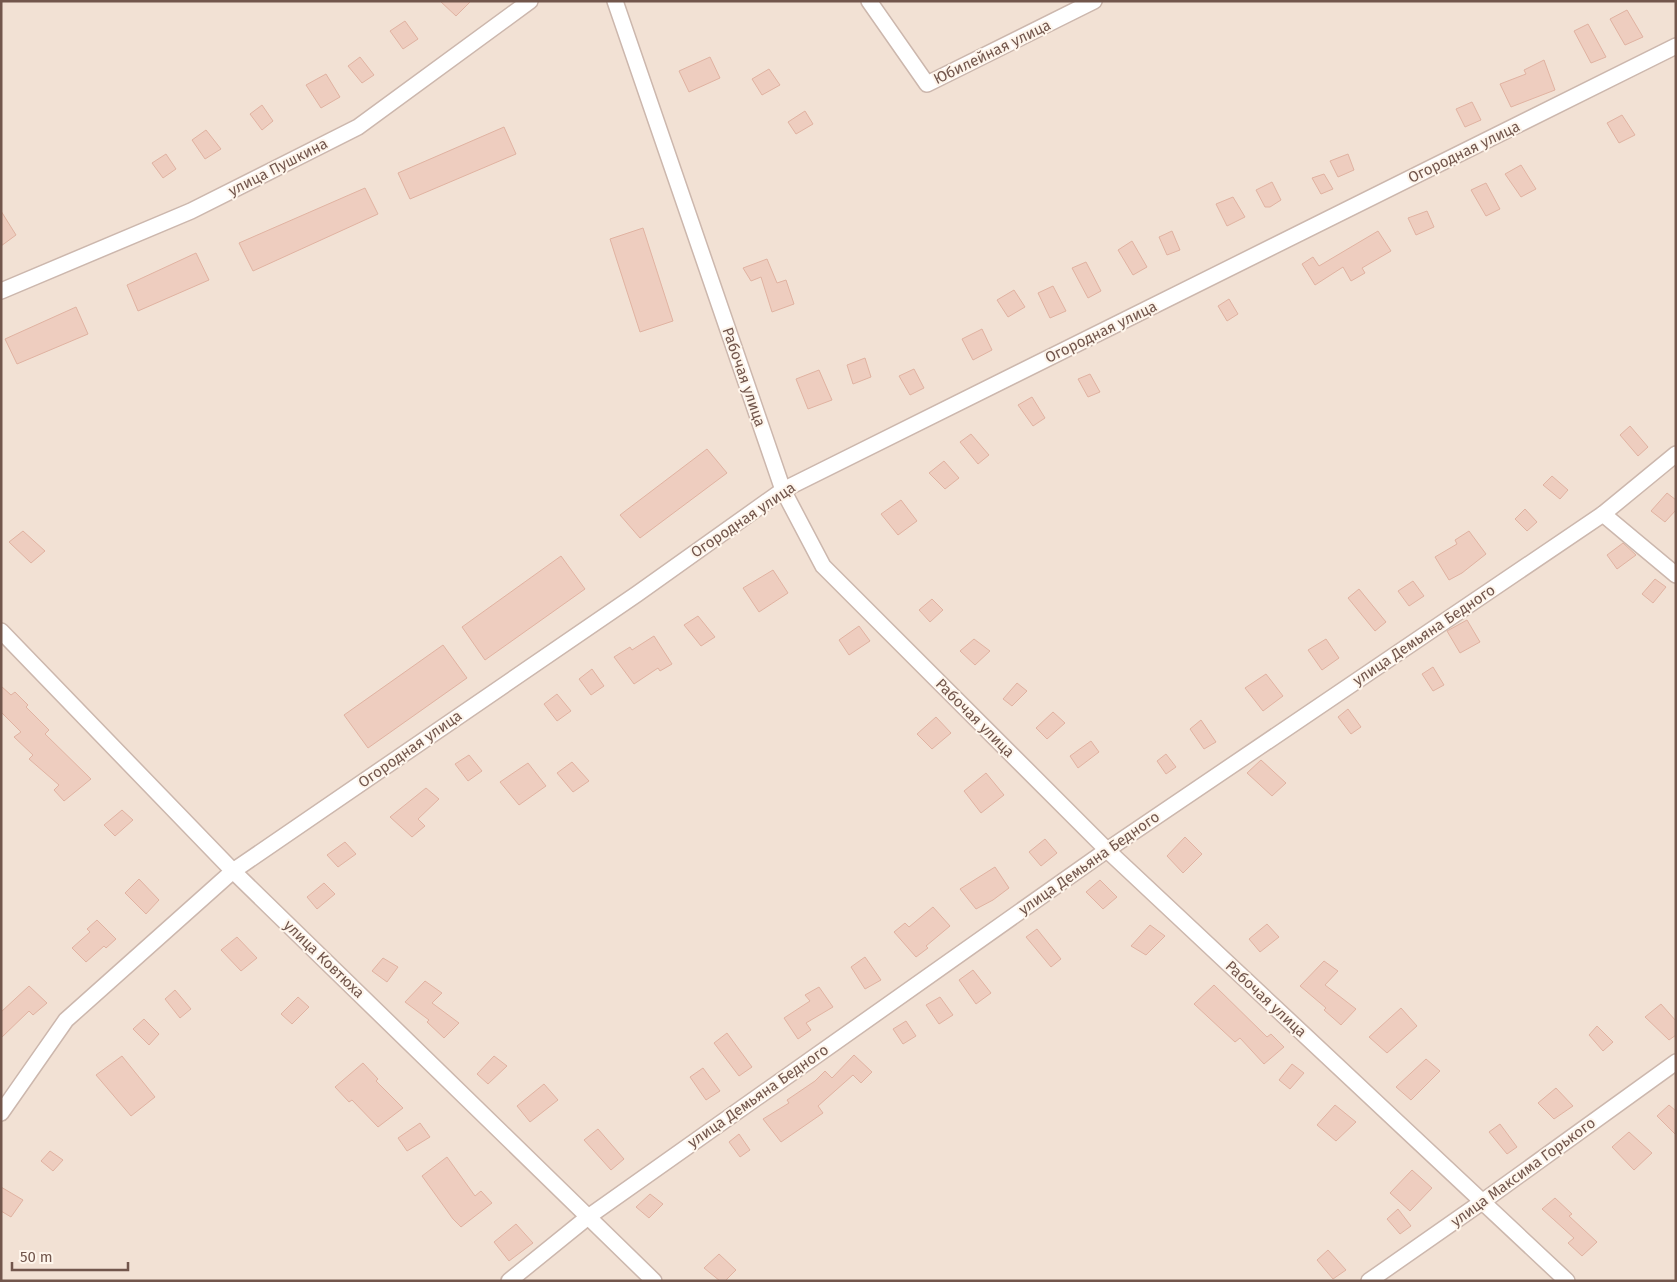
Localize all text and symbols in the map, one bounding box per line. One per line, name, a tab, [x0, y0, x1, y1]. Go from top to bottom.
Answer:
street label: Юбилейная улица	[930, 16, 1054, 88]
street label: Огородная улица	[1405, 117, 1523, 187]
street label: улица Пушкина	[225, 134, 331, 200]
street label: Огородная улица	[1042, 297, 1160, 367]
street label: Рабочая улица	[719, 325, 769, 429]
street label: Огородная улица	[687, 478, 799, 562]
street label: улица Демьяна Бедного	[1349, 581, 1499, 689]
street label: Рабочая улица	[932, 675, 1018, 761]
street label: Огородная улица	[355, 707, 465, 791]
street label: улица Демьяна Бедного	[1015, 808, 1163, 918]
street label: улица Ковтюха	[280, 916, 368, 1002]
street label: Рабочая улица	[1222, 957, 1310, 1041]
street label: улица Демьяна Бедного	[684, 1041, 832, 1151]
street label: улица Максима Горького	[1447, 1113, 1599, 1231]
scale bar	[12, 1240, 129, 1272]
text: 50 m	[20, 1248, 53, 1266]

